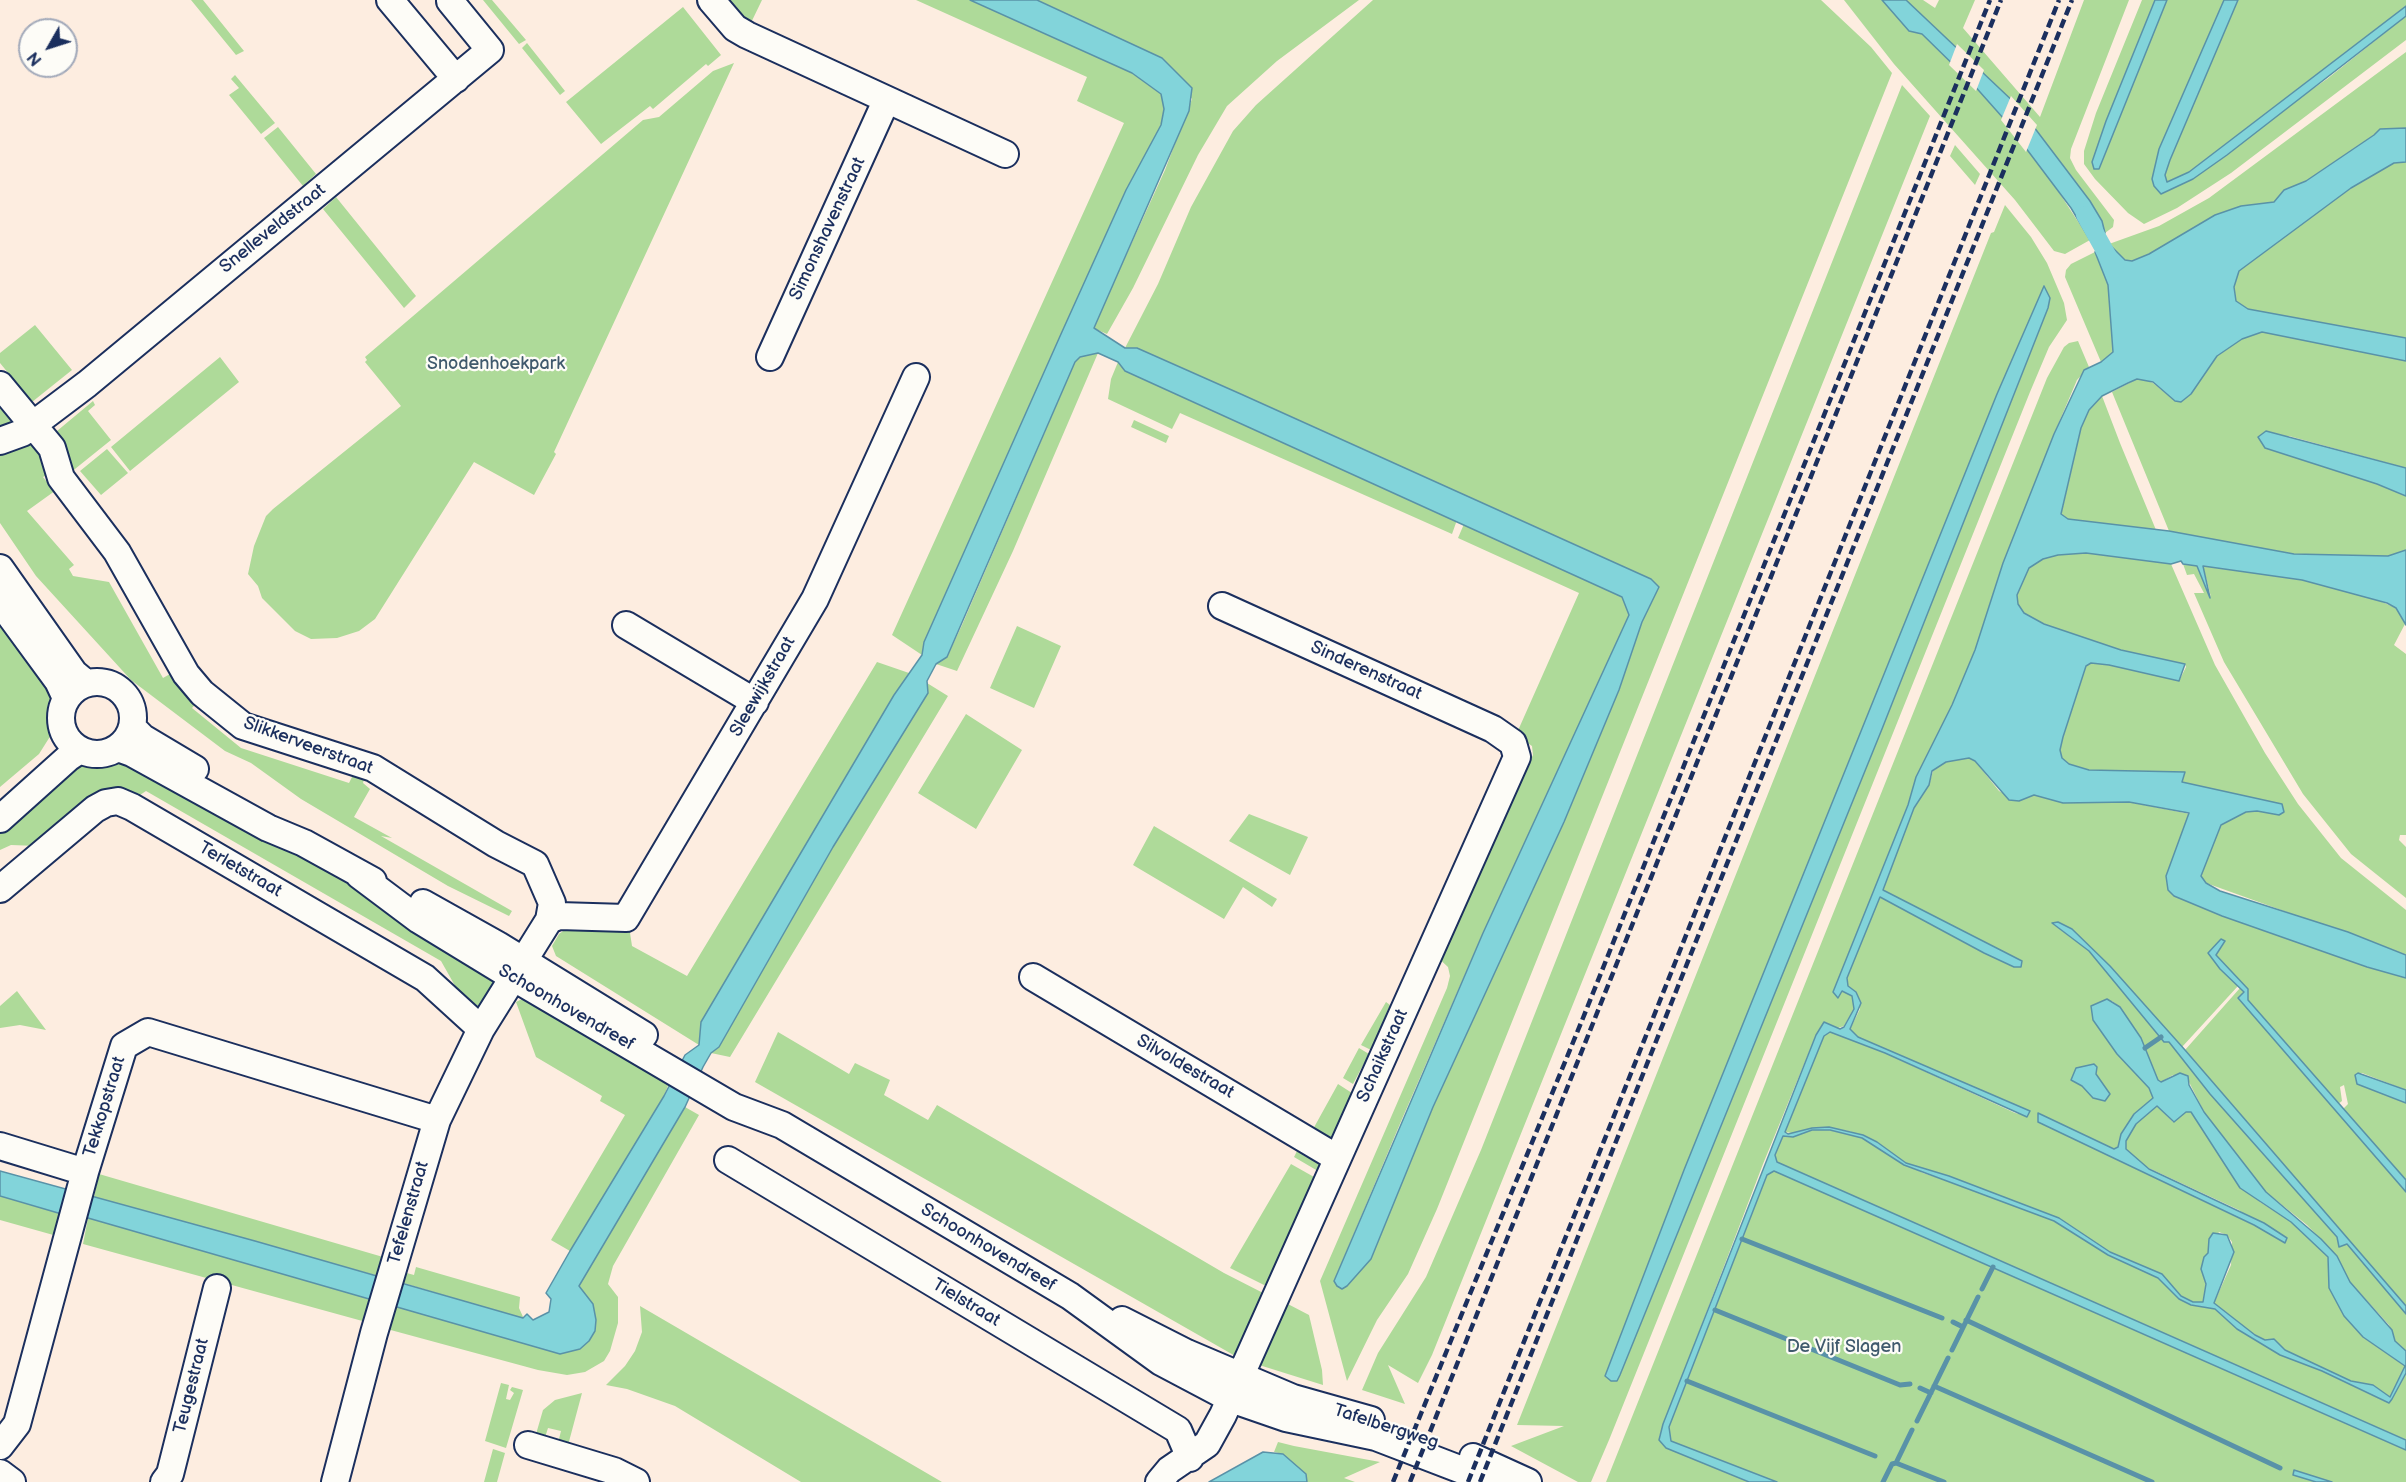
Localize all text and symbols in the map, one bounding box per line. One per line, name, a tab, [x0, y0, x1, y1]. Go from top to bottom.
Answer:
north arrow	[18, 18, 78, 78]
text: N	[24, 48, 46, 69]
street label: Simonshavenstraat	[785, 154, 871, 304]
street label: Snelleveldstraat	[216, 180, 330, 278]
park label: Snodenhoekpark	[427, 353, 565, 375]
street label: Sleewijkstraat	[726, 633, 800, 741]
street label: Sinderenstraat	[1307, 637, 1425, 705]
street label: Slikkerveerstraat	[240, 713, 376, 779]
street label: Terletstraat	[195, 838, 285, 902]
street label: Schoonhovendreef	[494, 960, 638, 1056]
street label: Schaikstraat	[1353, 1006, 1413, 1106]
street label: Silvoldestraat	[1132, 1030, 1238, 1104]
street label: Tekkopstraat	[79, 1054, 131, 1160]
street label: Tefelenstraat	[384, 1159, 434, 1267]
street label: Schoonhovendreef	[917, 1199, 1059, 1297]
street label: Tielstraat	[928, 1274, 1004, 1332]
street label: Teugestraat	[170, 1336, 214, 1436]
park label: De Vijf Slagen	[1787, 1336, 1901, 1358]
street label: Tafelbergweg	[1331, 1400, 1441, 1454]

